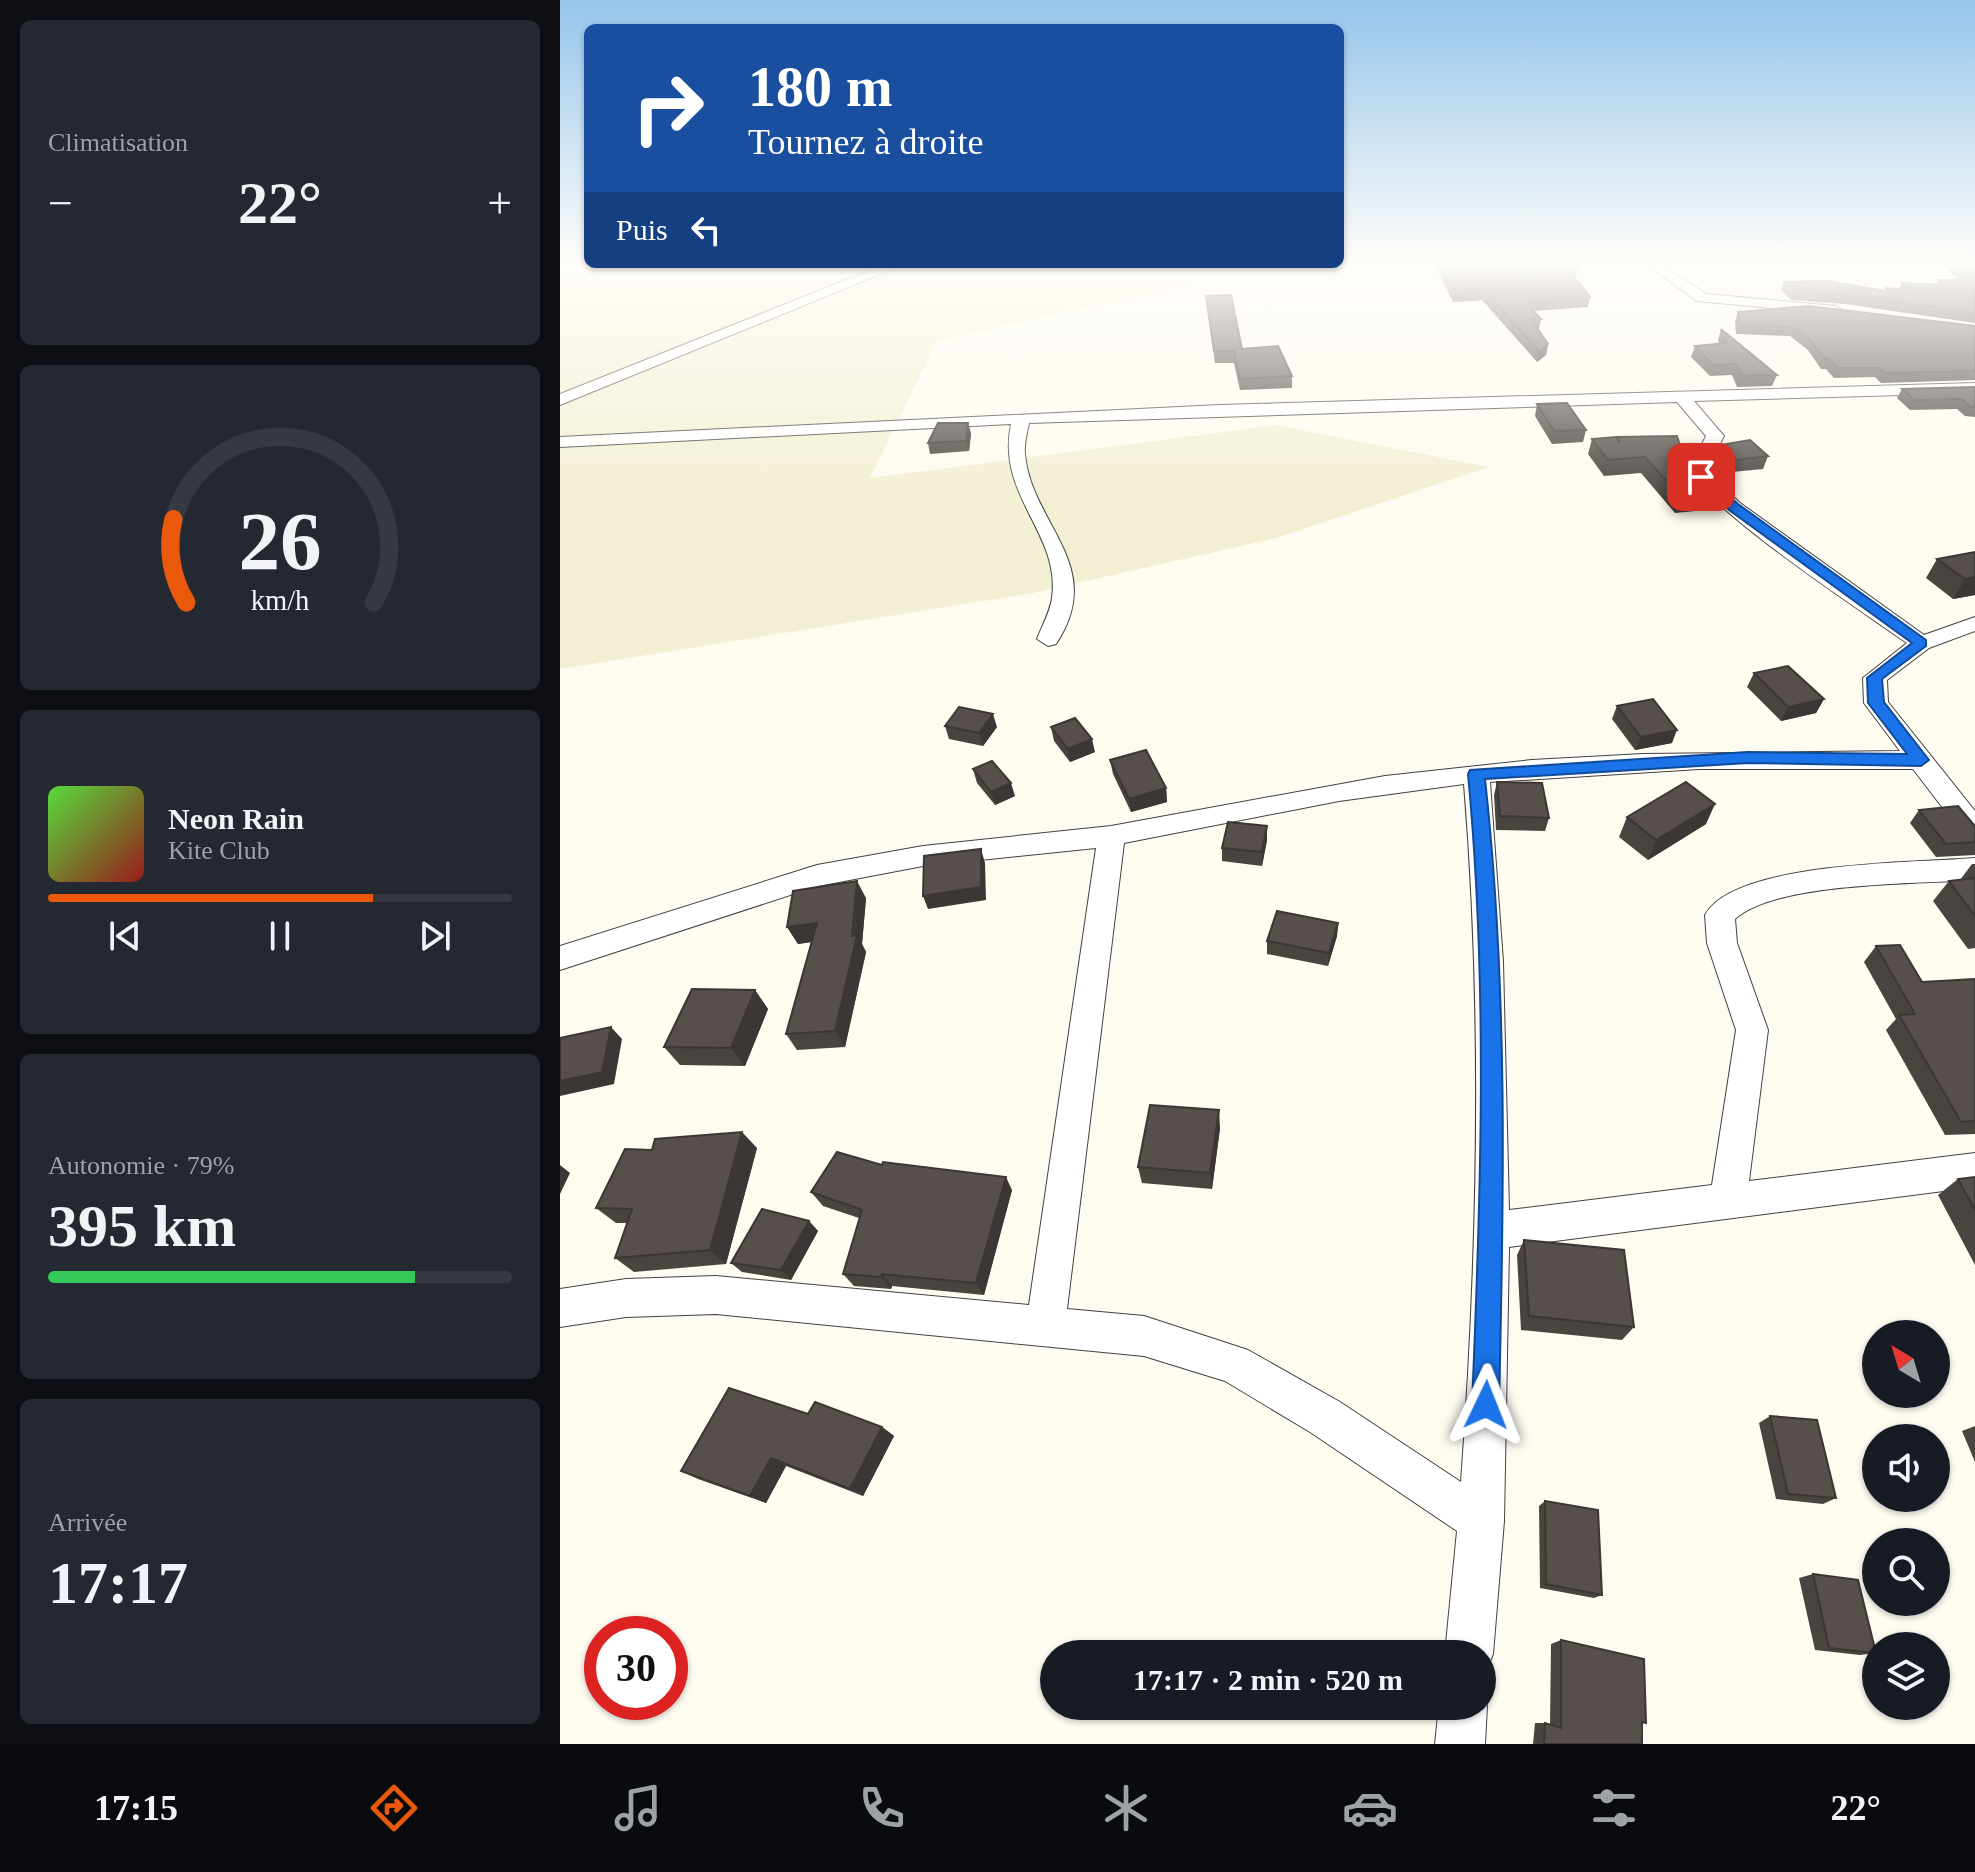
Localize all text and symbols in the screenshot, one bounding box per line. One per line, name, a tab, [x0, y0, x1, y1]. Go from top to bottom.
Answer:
icon: right	[616, 56, 720, 160]
text: 180 m	[748, 56, 893, 118]
text: Tournez à droite	[748, 122, 983, 162]
text: Climatisation	[48, 128, 188, 157]
text: 22°	[238, 170, 322, 236]
text: −	[48, 179, 73, 228]
text: +	[487, 179, 512, 228]
icon: left	[684, 208, 728, 252]
text: Puis	[616, 213, 668, 246]
pin	[1667, 443, 1735, 511]
icon: arrive	[1679, 455, 1723, 499]
text: 26	[238, 495, 322, 587]
text: km/h	[251, 585, 309, 616]
text: Neon Rain	[168, 802, 304, 835]
text: Kite Club	[168, 836, 270, 865]
icon: previous	[103, 914, 147, 958]
icon: pause	[258, 914, 302, 958]
icon: next	[413, 914, 457, 958]
text: Autonomie · 79%	[48, 1151, 234, 1180]
text: 395 km	[48, 1193, 236, 1259]
north arrow	[1862, 1320, 1950, 1408]
map controls	[1862, 1320, 1950, 1720]
position arrow	[1444, 1363, 1528, 1447]
button: sound	[1862, 1424, 1950, 1512]
text: Arrivée	[48, 1508, 127, 1537]
button: search	[1862, 1528, 1950, 1616]
text: 17:17	[48, 1550, 188, 1616]
speed limit sign: 30	[584, 1616, 688, 1720]
button: layers	[1862, 1632, 1950, 1720]
text: 17:17 · 2 min · 520 m	[1133, 1663, 1403, 1696]
icon: directions	[366, 1780, 422, 1836]
icon: music	[610, 1780, 666, 1836]
icon: phone	[854, 1780, 910, 1836]
icon: climate	[1098, 1780, 1154, 1836]
icon: car	[1342, 1780, 1398, 1836]
icon: filters	[1586, 1780, 1642, 1836]
text: 17:15	[94, 1788, 178, 1828]
text: 22°	[1830, 1788, 1881, 1828]

